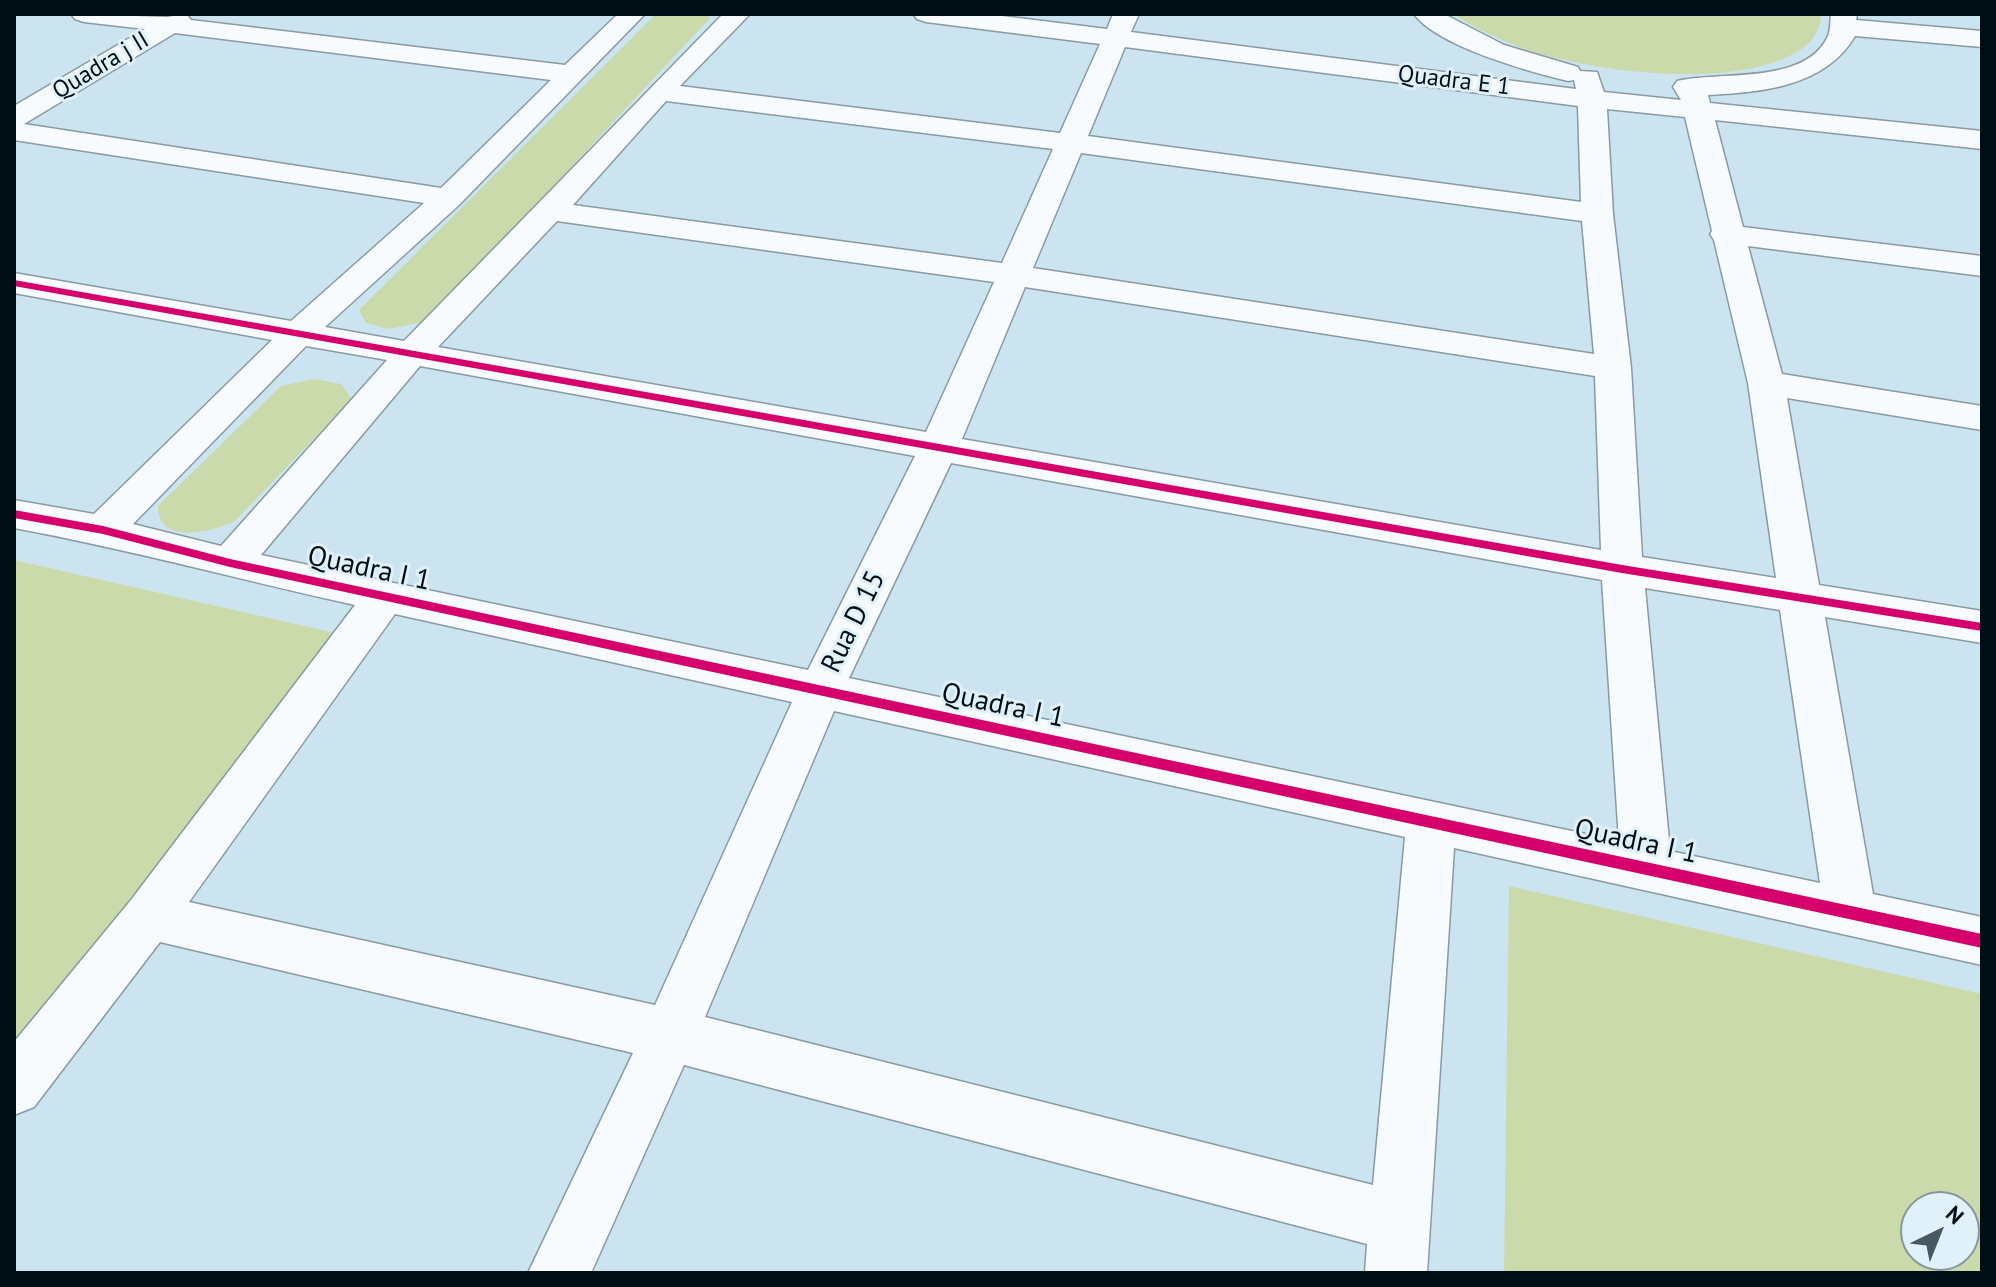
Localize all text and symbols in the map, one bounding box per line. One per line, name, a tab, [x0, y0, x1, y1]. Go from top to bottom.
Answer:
street label: Quadra j II	[48, 26, 154, 106]
street label: Quadra E 1	[1396, 60, 1512, 102]
street label: Quadra I 1	[304, 540, 434, 598]
street label: Rua D 15	[815, 566, 893, 678]
street label: Quadra I 1	[938, 677, 1068, 735]
street label: Quadra I 1	[1571, 813, 1701, 871]
north arrow	[1900, 1191, 1980, 1271]
text: N	[1940, 1200, 1970, 1230]

